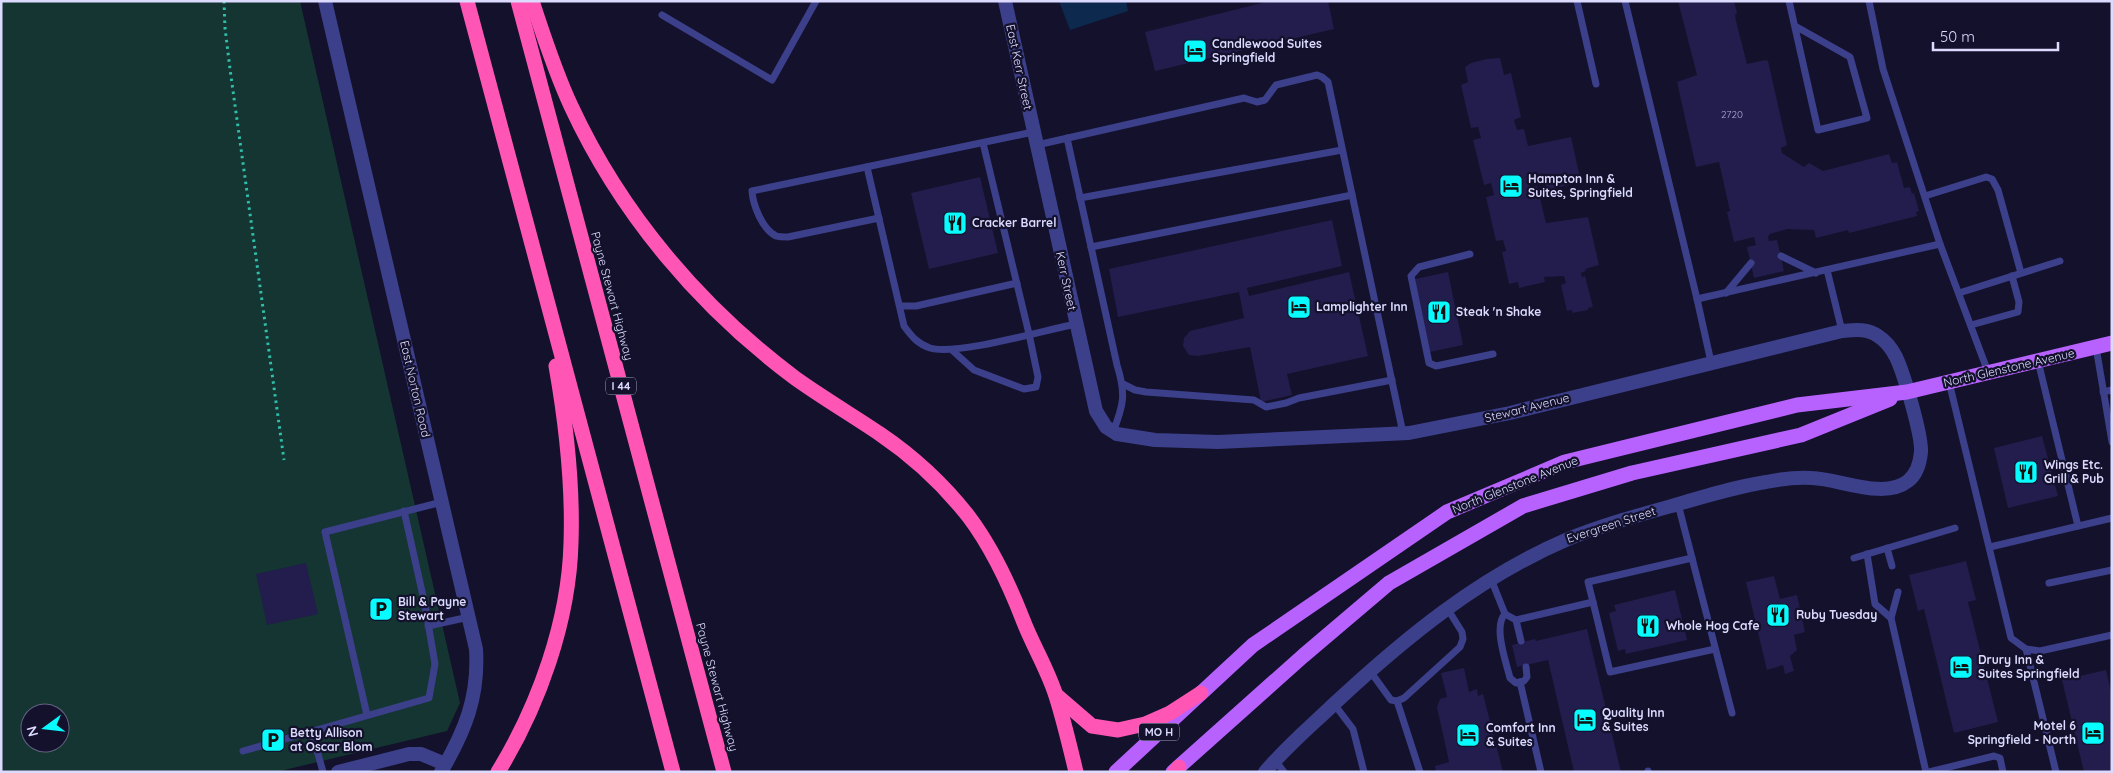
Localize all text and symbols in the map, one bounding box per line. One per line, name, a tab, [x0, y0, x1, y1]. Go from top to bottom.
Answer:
scale bar	[1933, 20, 2058, 52]
street label: East Kerr Street	[1003, 23, 1036, 111]
text: 50 m	[1940, 27, 1975, 46]
place label: Candlewood Suites Springfield	[1212, 36, 1322, 65]
hotel icon: Candlewood Suites Springfield	[1182, 38, 1208, 64]
house number: 2720	[1721, 108, 1743, 121]
place label: Hampton Inn & Suites, Springfield	[1528, 171, 1633, 200]
hotel icon: Hampton Inn & Suites, Springfield	[1498, 173, 1524, 199]
restaurant icon: Cracker Barrel	[942, 210, 968, 236]
place label: Cracker Barrel	[972, 215, 1056, 230]
street label: Payne Stewart Highway	[588, 230, 637, 362]
street label: Kerr Street	[1053, 250, 1080, 312]
hotel icon: Lamplighter Inn	[1286, 294, 1312, 320]
place label: Lamplighter Inn	[1316, 299, 1408, 314]
restaurant icon: Steak 'n Shake	[1426, 299, 1452, 325]
place label: Steak 'n Shake	[1456, 304, 1541, 319]
street label: East Norton Road	[397, 339, 434, 439]
street label: North Glenstone Avenue	[1942, 345, 2076, 390]
road number: I 44	[606, 378, 636, 394]
street label: Stewart Avenue	[1483, 390, 1571, 425]
street label: North Glenstone Avenue	[1450, 452, 1580, 517]
place label: Wings Etc. Grill & Pub	[2044, 457, 2104, 486]
restaurant icon: Wings Etc. Grill & Pub	[2013, 459, 2039, 485]
street label: Evergreen Street	[1565, 503, 1657, 546]
place label: Bill & Payne Stewart	[398, 594, 466, 623]
parking icon: Bill & Payne Stewart	[368, 596, 394, 622]
restaurant icon: Ruby Tuesday	[1765, 602, 1791, 628]
place label: Ruby Tuesday	[1796, 607, 1877, 622]
restaurant icon: Whole Hog Cafe	[1635, 613, 1661, 639]
place label: Whole Hog Cafe	[1666, 618, 1760, 633]
street label: Payne Stewart Highway	[693, 621, 742, 753]
place label: Drury Inn & Suites Springfield	[1978, 652, 2079, 681]
hotel icon: Drury Inn & Suites Springfield	[1948, 654, 1974, 680]
north arrow	[20, 703, 70, 753]
place label: Quality Inn & Suites	[1602, 705, 1665, 734]
hotel icon: Quality Inn & Suites	[1572, 707, 1598, 733]
place label: Motel 6 Springfield - North	[1968, 718, 2076, 747]
place label: Comfort Inn & Suites	[1486, 720, 1556, 749]
hotel icon: Motel 6 Springfield - North	[2080, 720, 2106, 746]
hotel icon: Comfort Inn & Suites	[1455, 722, 1481, 748]
text: N	[22, 724, 42, 739]
road number: MO H	[1139, 724, 1179, 740]
place label: Betty Allison at Oscar Blom	[290, 725, 373, 754]
parking icon: Betty Allison at Oscar Blom	[260, 727, 286, 753]

